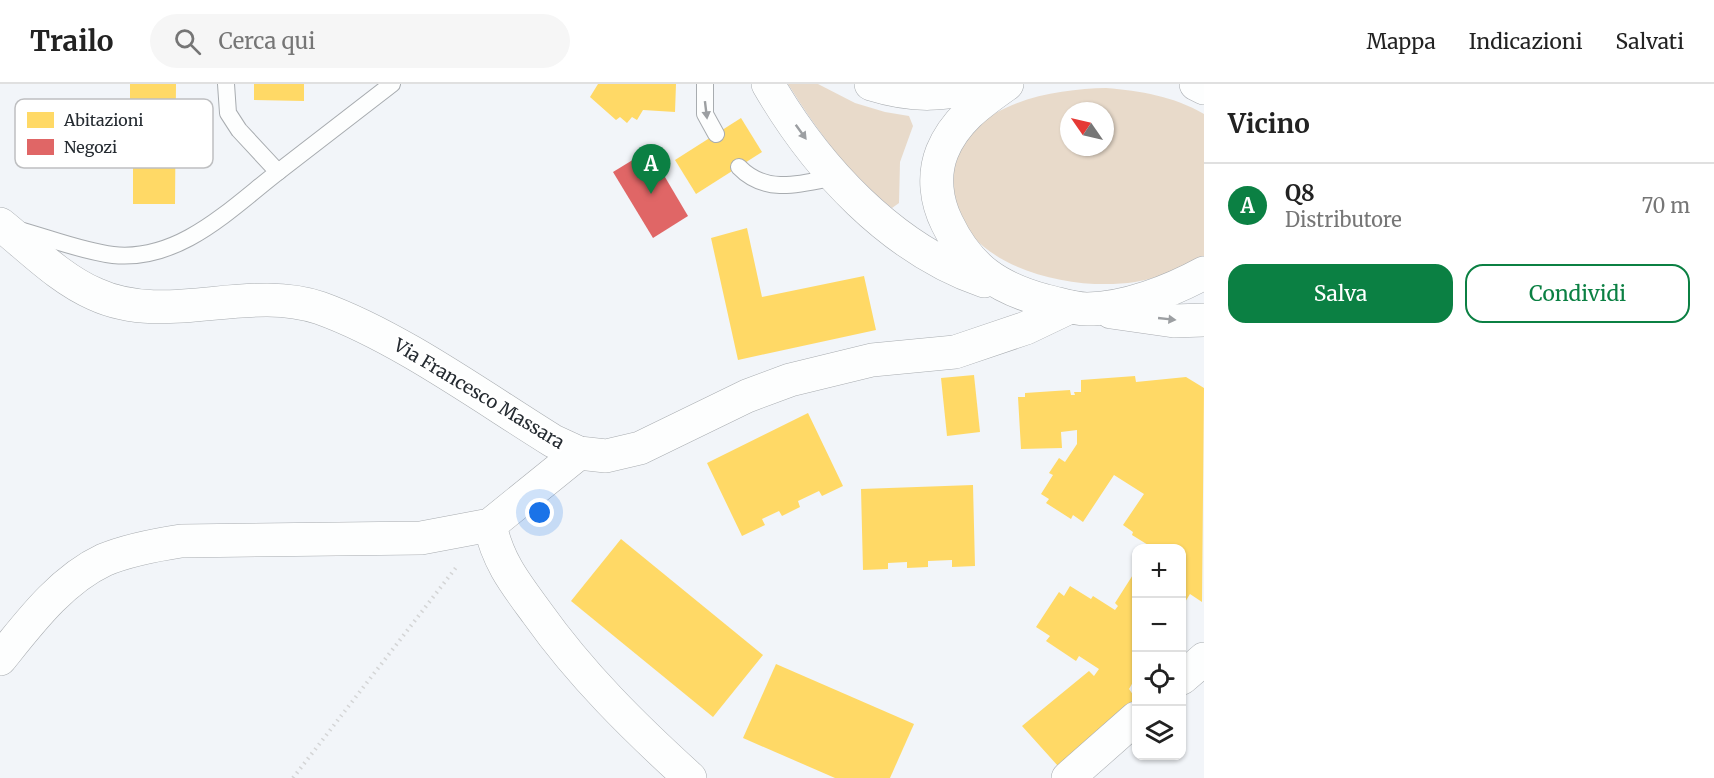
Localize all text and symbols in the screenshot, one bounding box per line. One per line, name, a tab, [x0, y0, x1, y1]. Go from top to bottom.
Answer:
search box	[150, 14, 570, 68]
text: Trailo	[30, 23, 114, 59]
icon: search	[171, 25, 204, 58]
text: Cerca qui	[219, 27, 315, 55]
text: Mappa	[1366, 28, 1436, 55]
text: Indicazioni	[1469, 28, 1582, 55]
text: Salvati	[1615, 28, 1684, 55]
legend	[15, 99, 213, 168]
one-way arrow	[701, 101, 711, 120]
north arrow	[1060, 102, 1114, 156]
text: Vicino	[1228, 107, 1310, 140]
text: Abitazioni	[63, 110, 144, 130]
one-way arrow	[794, 125, 806, 140]
text: Negozi	[64, 137, 117, 157]
pin: A	[632, 144, 670, 194]
text: Q8	[1285, 179, 1315, 207]
text: A	[1240, 193, 1255, 218]
text: 70 m	[1642, 193, 1690, 218]
text: Distributore	[1285, 207, 1402, 232]
button: Salva	[1228, 264, 1453, 323]
button: Condividi	[1465, 264, 1690, 323]
one-way arrow	[1157, 315, 1176, 324]
street label: Via Francesco Massara	[389, 333, 569, 454]
your location	[525, 498, 554, 527]
map controls	[1132, 544, 1186, 760]
button: +	[1132, 544, 1186, 598]
button: −	[1132, 598, 1186, 652]
button: locate	[1132, 652, 1186, 706]
button: layers	[1132, 706, 1186, 760]

